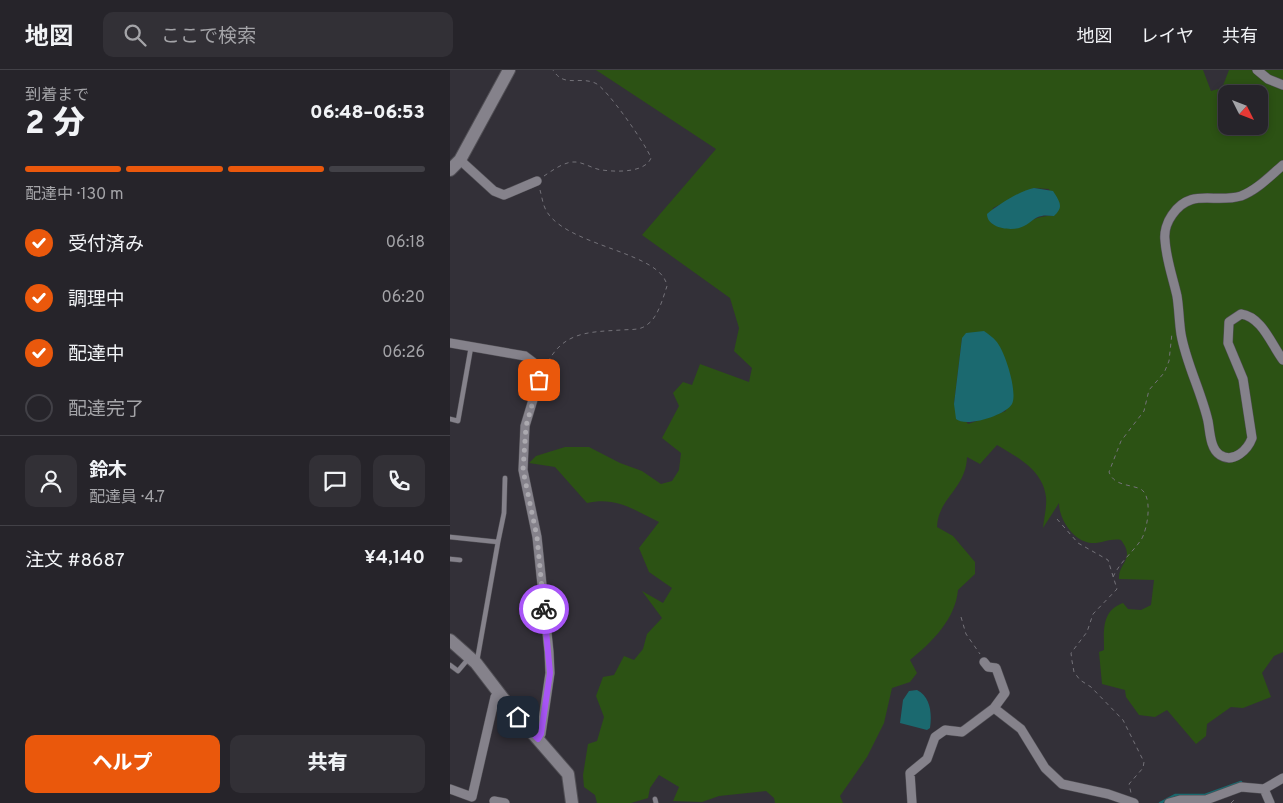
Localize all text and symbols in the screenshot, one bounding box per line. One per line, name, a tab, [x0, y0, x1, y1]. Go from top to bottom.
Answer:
search box	[103, 12, 453, 57]
icon: search	[121, 21, 149, 49]
text: 地図	[25, 23, 73, 53]
text: ここで検索	[161, 25, 256, 49]
text: 地図	[1077, 26, 1113, 49]
text: レイヤ	[1141, 26, 1194, 49]
text: 共有	[1222, 26, 1258, 49]
north arrow	[1218, 85, 1268, 135]
map controls	[1218, 85, 1268, 135]
text: 到着まで	[25, 86, 89, 106]
text: 06:48–06:53	[310, 101, 425, 125]
text: 2 分	[25, 105, 85, 145]
text: 配達中 · 130 m	[25, 185, 124, 205]
icon: check	[25, 229, 53, 257]
text: 受付済み	[68, 233, 144, 257]
text: 06:18	[386, 233, 425, 253]
icon: check	[25, 284, 53, 312]
text: 調理中	[68, 288, 125, 312]
text: 06:20	[382, 288, 425, 308]
icon: check	[25, 339, 53, 367]
text: 配達中	[68, 343, 125, 367]
text: 06:26	[382, 343, 425, 363]
pin	[518, 359, 560, 401]
icon: bag	[525, 366, 553, 394]
text: 配達完了	[68, 398, 144, 422]
button: person	[25, 455, 77, 507]
button: chat	[309, 455, 361, 507]
button: phone	[373, 455, 425, 507]
text: 鈴木	[89, 459, 127, 483]
text: 配達員 · 4.7	[89, 488, 165, 508]
text: ¥4,140	[364, 546, 425, 570]
text: 注文 #8687	[25, 549, 125, 573]
courier	[519, 584, 569, 634]
icon: bike	[530, 595, 558, 623]
pin	[497, 696, 539, 738]
icon: home	[504, 703, 532, 731]
button: ヘルプ	[25, 735, 220, 793]
button: 共有	[230, 735, 425, 793]

